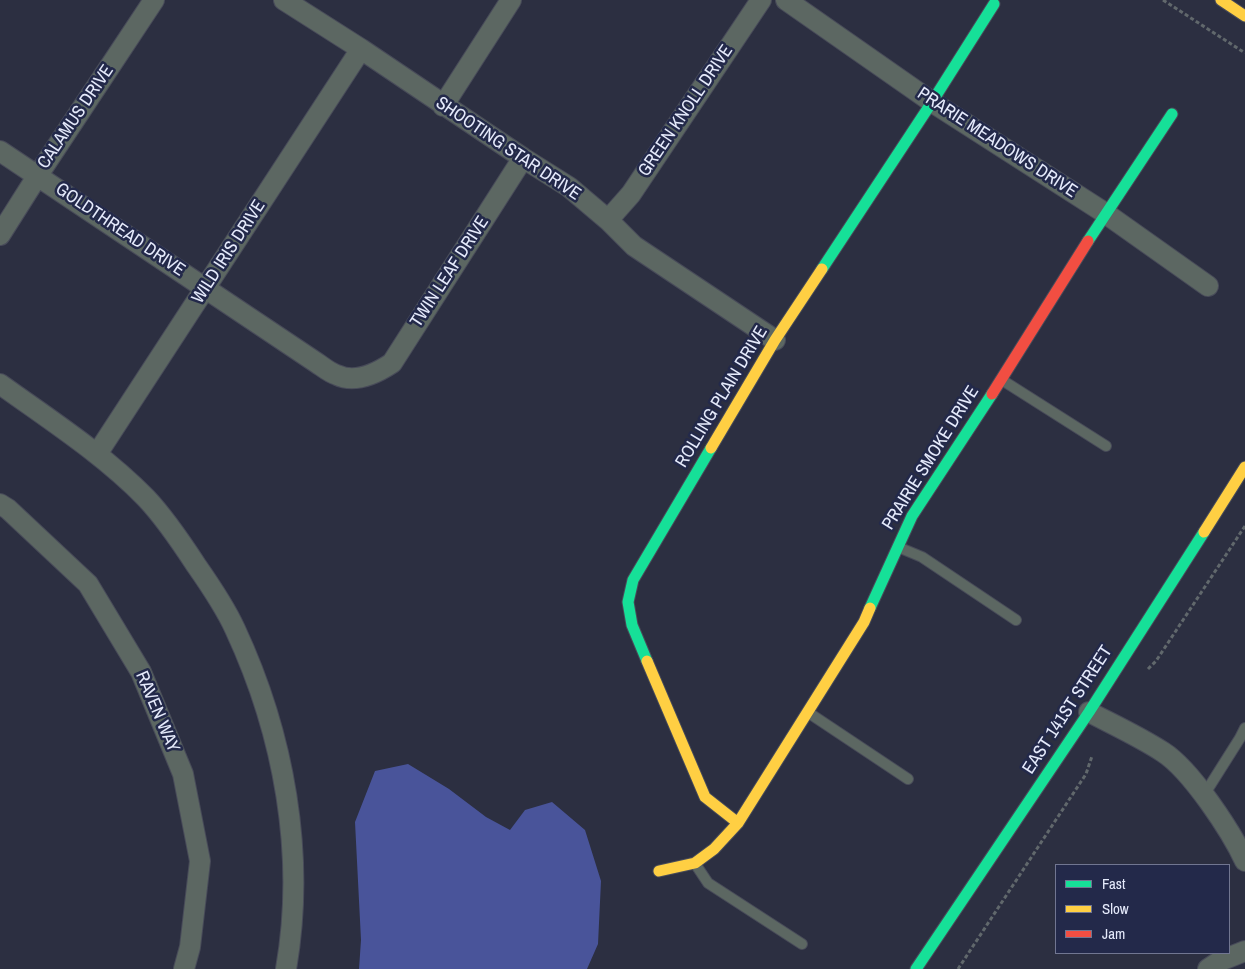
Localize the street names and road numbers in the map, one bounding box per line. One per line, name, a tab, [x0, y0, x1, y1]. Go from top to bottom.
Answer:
street label: GREEN KNOLL DRIVE	[634, 41, 738, 181]
street label: CALAMUS DRIVE	[33, 61, 119, 173]
street label: PRARIE MEADOWS DRIVE	[913, 83, 1081, 203]
street label: SHOOTING STAR DRIVE	[431, 92, 585, 206]
street label: GOLDTHREAD DRIVE	[51, 179, 189, 281]
street label: WILD IRIS DRIVE	[188, 196, 270, 308]
street label: TWIN LEAF DRIVE	[406, 212, 494, 332]
street label: ROLLING PLAIN DRIVE	[671, 323, 773, 471]
street label: PRAIRIE SMOKE DRIVE	[878, 382, 984, 534]
street label: EAST 141ST STREET	[1019, 642, 1117, 778]
street label: RAVEN WAY	[130, 668, 184, 756]

